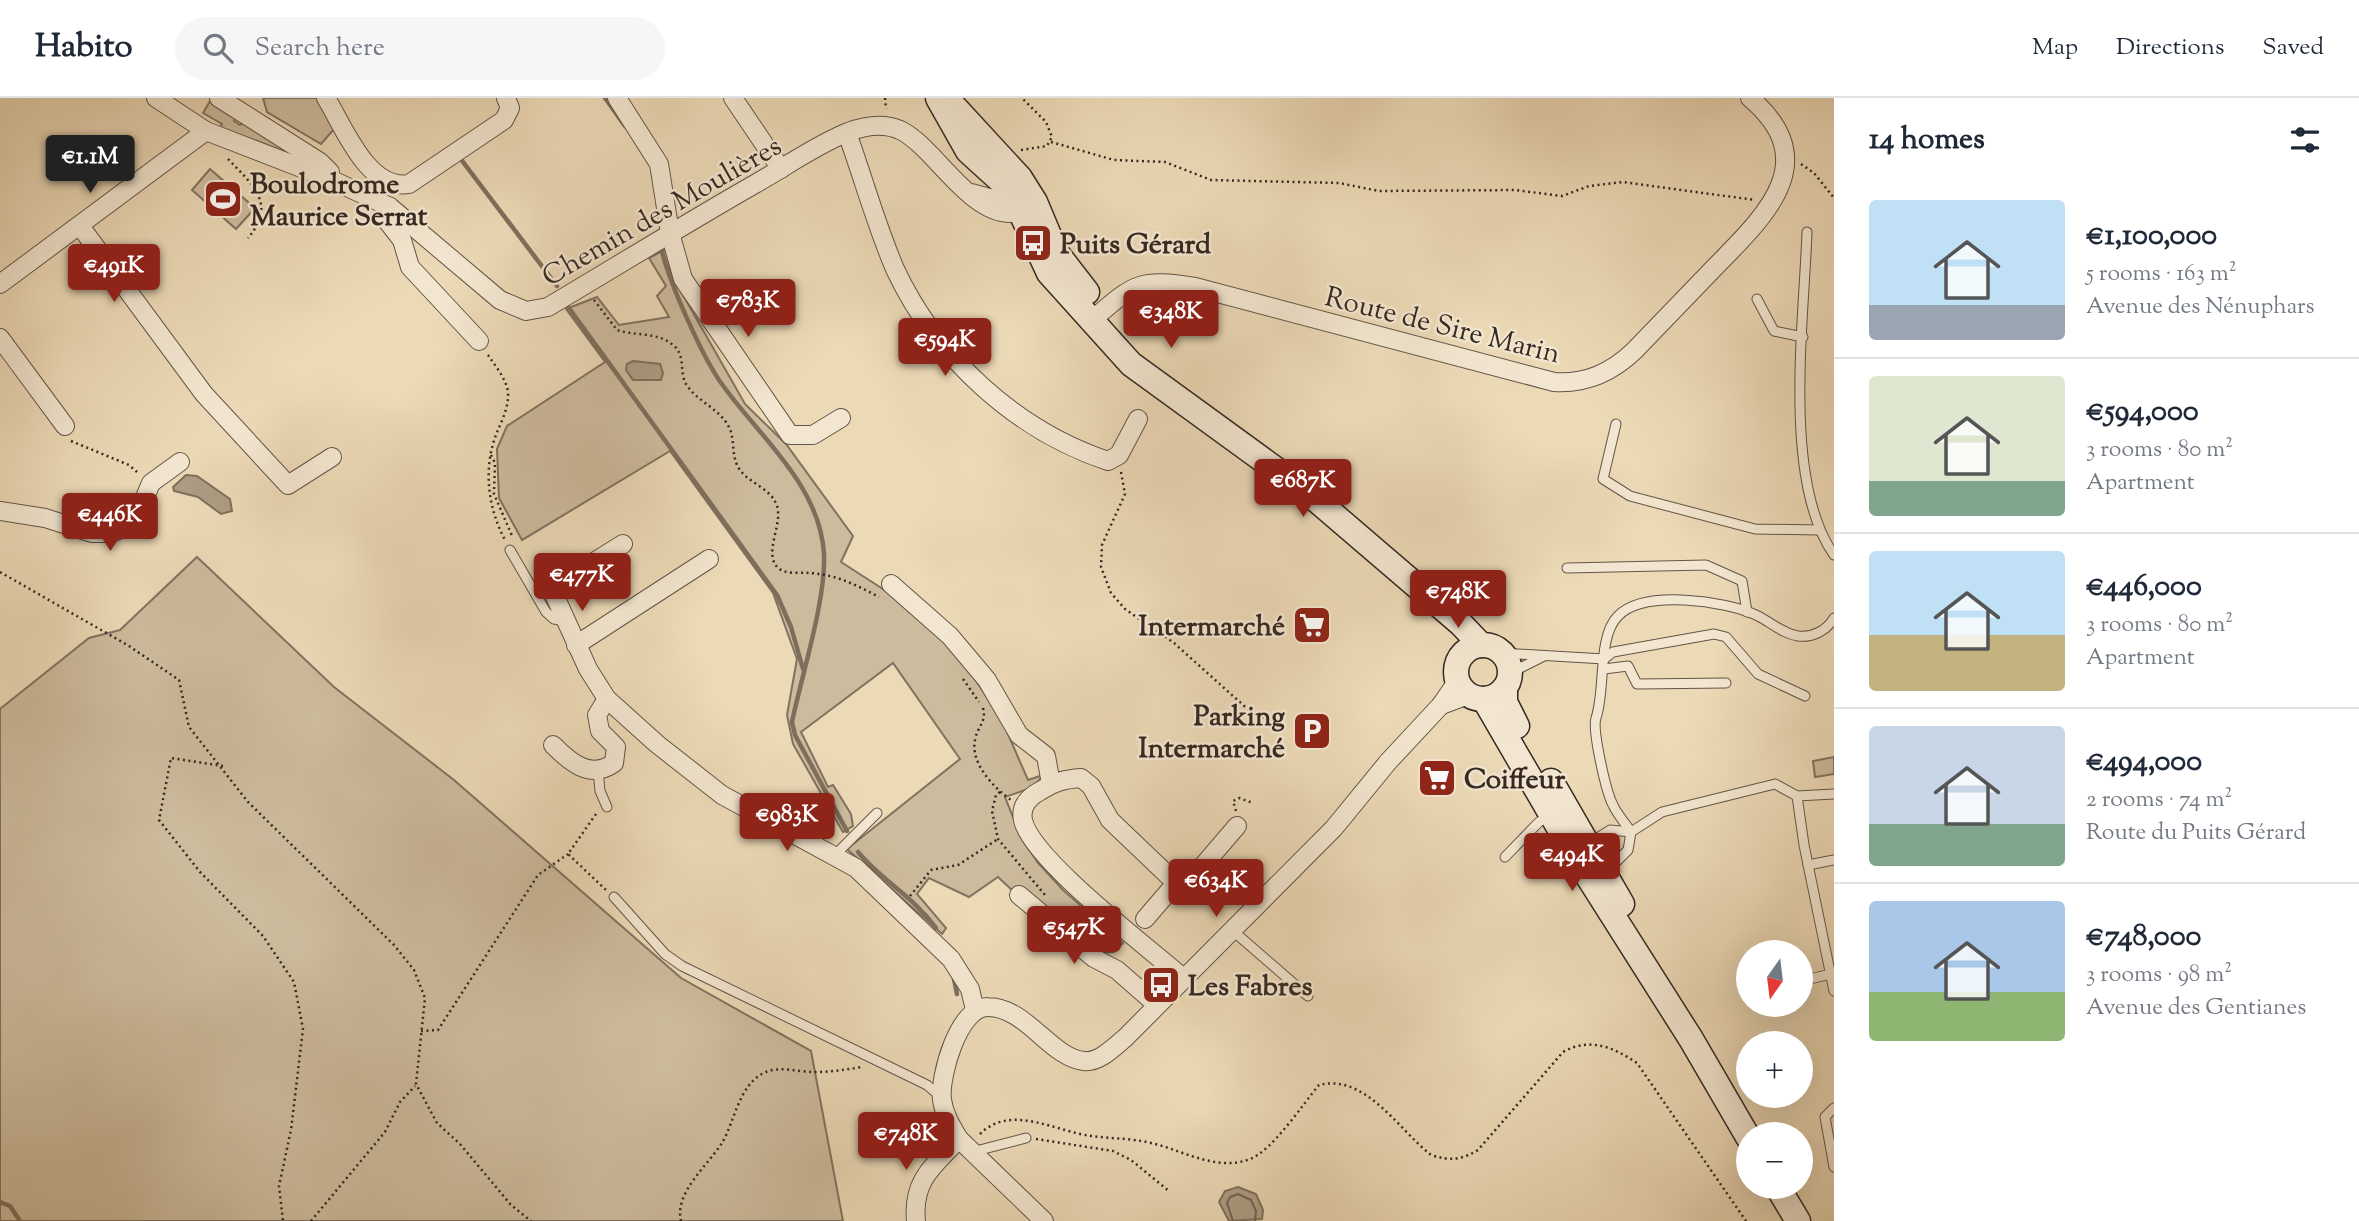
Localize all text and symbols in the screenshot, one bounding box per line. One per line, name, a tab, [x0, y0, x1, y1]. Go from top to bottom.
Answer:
search box	[175, 17, 665, 80]
text: Habito	[35, 24, 133, 72]
icon: search	[199, 29, 237, 67]
text: Search here	[255, 30, 385, 67]
text: Map	[2032, 31, 2078, 65]
text: Directions	[2116, 31, 2224, 65]
text: Saved	[2262, 31, 2324, 65]
text: 14 homes	[1869, 119, 1985, 162]
icon: filters	[2286, 121, 2324, 159]
street label: Chemin des Moulières	[535, 128, 790, 298]
pin: €1.1M	[41, 136, 139, 195]
text: €1.1M	[62, 141, 118, 174]
place label: Boulodrome Maurice Serrat	[250, 166, 428, 238]
sports icon: Boulodrome Maurice Serrat	[202, 178, 244, 220]
text: €1,100,000	[2086, 215, 2217, 258]
bus stop icon: Puits Gérard	[1012, 222, 1054, 264]
place label: Puits Gérard	[1060, 226, 1211, 266]
icon: home	[1925, 228, 2009, 312]
pin: €491K	[65, 244, 163, 304]
text: €491K	[84, 250, 144, 283]
text: 5 rooms · 163 m²	[2086, 258, 2236, 291]
street label: Route de Sire Marin	[1320, 278, 1564, 375]
pin: €783K	[699, 280, 797, 339]
text: €783K	[716, 285, 780, 318]
pin: €348K	[1122, 290, 1220, 350]
text: Avenue des Nénuphars	[2086, 291, 2315, 324]
text: €348K	[1139, 296, 1203, 329]
pin: €594K	[896, 318, 994, 378]
text: €594K	[914, 324, 976, 357]
text: €594,000	[2086, 391, 2199, 434]
icon: home	[1925, 404, 2009, 488]
text: 3 rooms · 80 m²	[2086, 434, 2233, 467]
pin: €687K	[1254, 460, 1352, 519]
text: €687K	[1270, 465, 1336, 498]
text: Apartment	[2086, 467, 2195, 500]
pin: €446K	[61, 494, 159, 553]
text: €446K	[78, 499, 142, 532]
pin: €477K	[533, 554, 631, 613]
text: €477K	[550, 559, 614, 592]
text: €446,000	[2086, 566, 2202, 609]
pin: €748K	[1409, 570, 1507, 630]
text: €748K	[1426, 576, 1490, 609]
icon: home	[1925, 579, 2009, 663]
supermarket icon: Intermarché	[1291, 604, 1333, 646]
place label: Intermarché	[1139, 608, 1285, 648]
text: 3 rooms · 80 m²	[2086, 609, 2233, 642]
text: Apartment	[2086, 642, 2195, 675]
place label: Parking Intermarché	[1139, 698, 1285, 770]
parking icon: Parking Intermarché	[1291, 710, 1333, 752]
text: €494,000	[2086, 741, 2202, 784]
icon: home	[1925, 754, 2009, 838]
supermarket icon: Coiffeur	[1416, 757, 1458, 799]
place label: Coiffeur	[1464, 761, 1566, 801]
text: 2 rooms · 74 m²	[2086, 784, 2232, 817]
pin: €983K	[738, 794, 836, 853]
text: €983K	[756, 799, 818, 832]
text: Route du Puits Gérard	[2086, 817, 2306, 850]
pin: €494K	[1523, 834, 1621, 893]
text: €494K	[1540, 839, 1604, 872]
pin: €634K	[1167, 860, 1265, 919]
text: €634K	[1184, 865, 1248, 898]
pin: €547K	[1025, 906, 1123, 966]
text: €547K	[1043, 912, 1105, 945]
text: €748,000	[2086, 916, 2201, 959]
icon: home	[1925, 929, 2009, 1013]
north arrow	[1736, 940, 1813, 1017]
map controls	[1736, 940, 1813, 1199]
text: 3 rooms · 98 m²	[2086, 959, 2232, 992]
bus stop icon: Les Fabres	[1140, 964, 1182, 1006]
place label: Les Fabres	[1188, 968, 1313, 1008]
text: Avenue des Gentianes	[2086, 992, 2306, 1025]
button: +	[1736, 1031, 1813, 1108]
pin: €748K	[857, 1112, 955, 1172]
text: €748K	[874, 1118, 938, 1151]
button: −	[1736, 1122, 1813, 1199]

